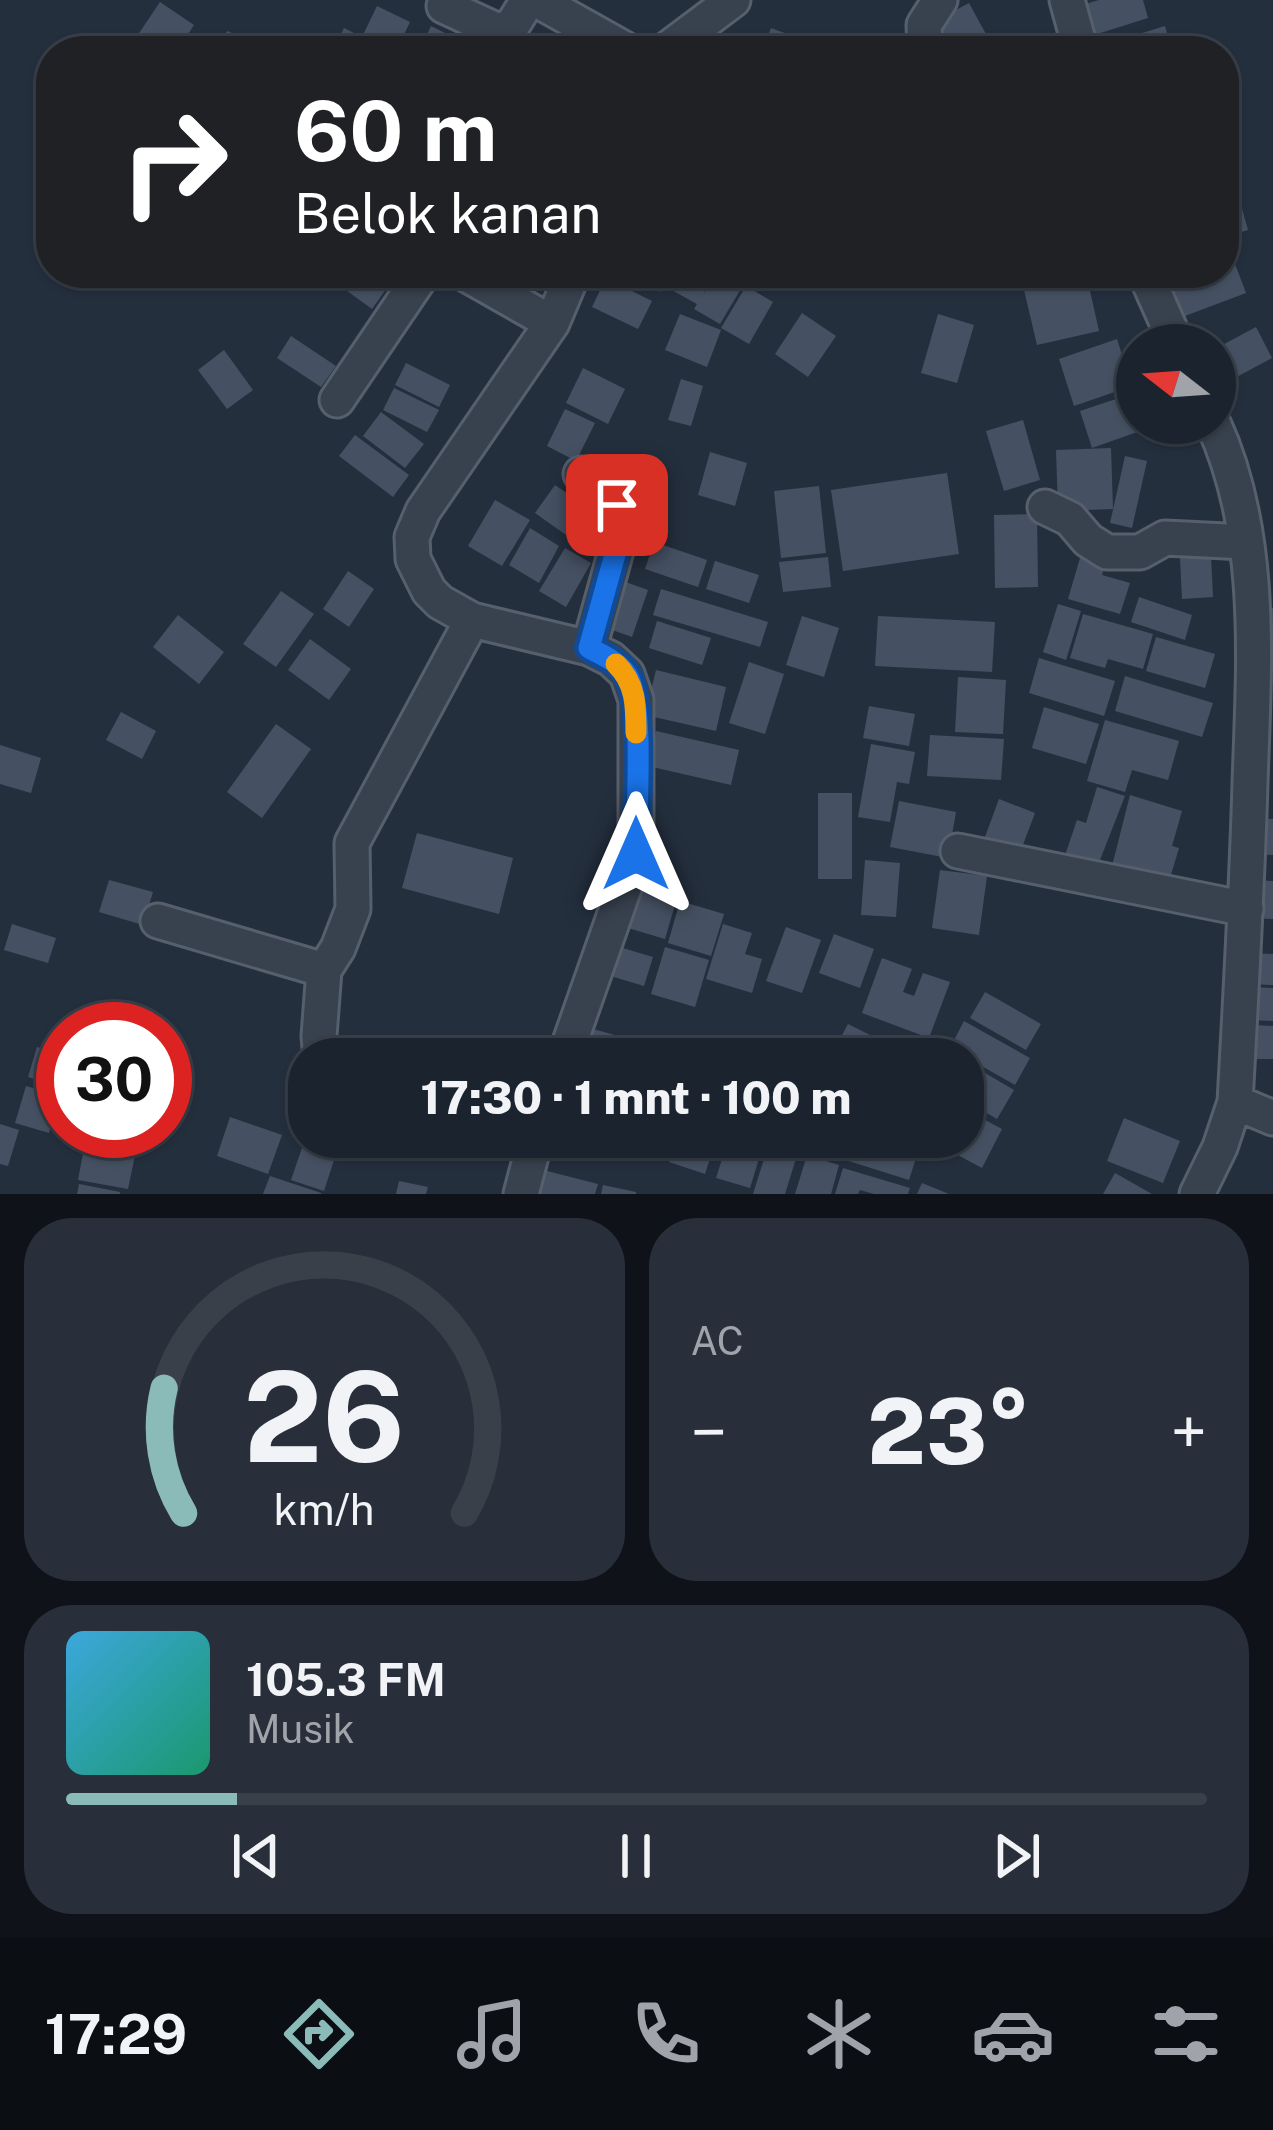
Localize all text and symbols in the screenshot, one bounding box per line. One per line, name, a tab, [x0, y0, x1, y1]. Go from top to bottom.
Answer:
text: 60 m	[294, 81, 498, 180]
icon: right	[96, 84, 252, 240]
text: Belok kanan	[294, 182, 602, 245]
north arrow	[1116, 324, 1236, 444]
map controls	[1116, 324, 1236, 444]
pin	[566, 454, 668, 556]
icon: arrive	[584, 472, 650, 538]
position arrow	[573, 791, 699, 917]
speed limit sign: 30	[36, 1002, 192, 1158]
text: 17:30 · 1 mnt · 100 m	[420, 1071, 852, 1124]
text: AC	[691, 1318, 744, 1364]
text: 26	[243, 1343, 405, 1490]
text: 23°	[867, 1378, 1030, 1484]
text: −	[691, 1393, 727, 1471]
text: +	[1170, 1393, 1207, 1471]
text: km/h	[274, 1483, 375, 1534]
text: 105.3 FM	[246, 1653, 446, 1706]
text: Musik	[246, 1706, 355, 1752]
icon: previous	[223, 1823, 289, 1889]
icon: pause	[603, 1823, 669, 1889]
icon: next	[984, 1823, 1050, 1889]
icon: directions	[277, 1992, 361, 2076]
icon: music	[450, 1992, 534, 2076]
icon: phone	[624, 1992, 708, 2076]
icon: climate	[797, 1992, 881, 2076]
icon: car	[971, 1992, 1055, 2076]
icon: filters	[1144, 1992, 1228, 2076]
text: 17:29	[45, 2003, 187, 2066]

